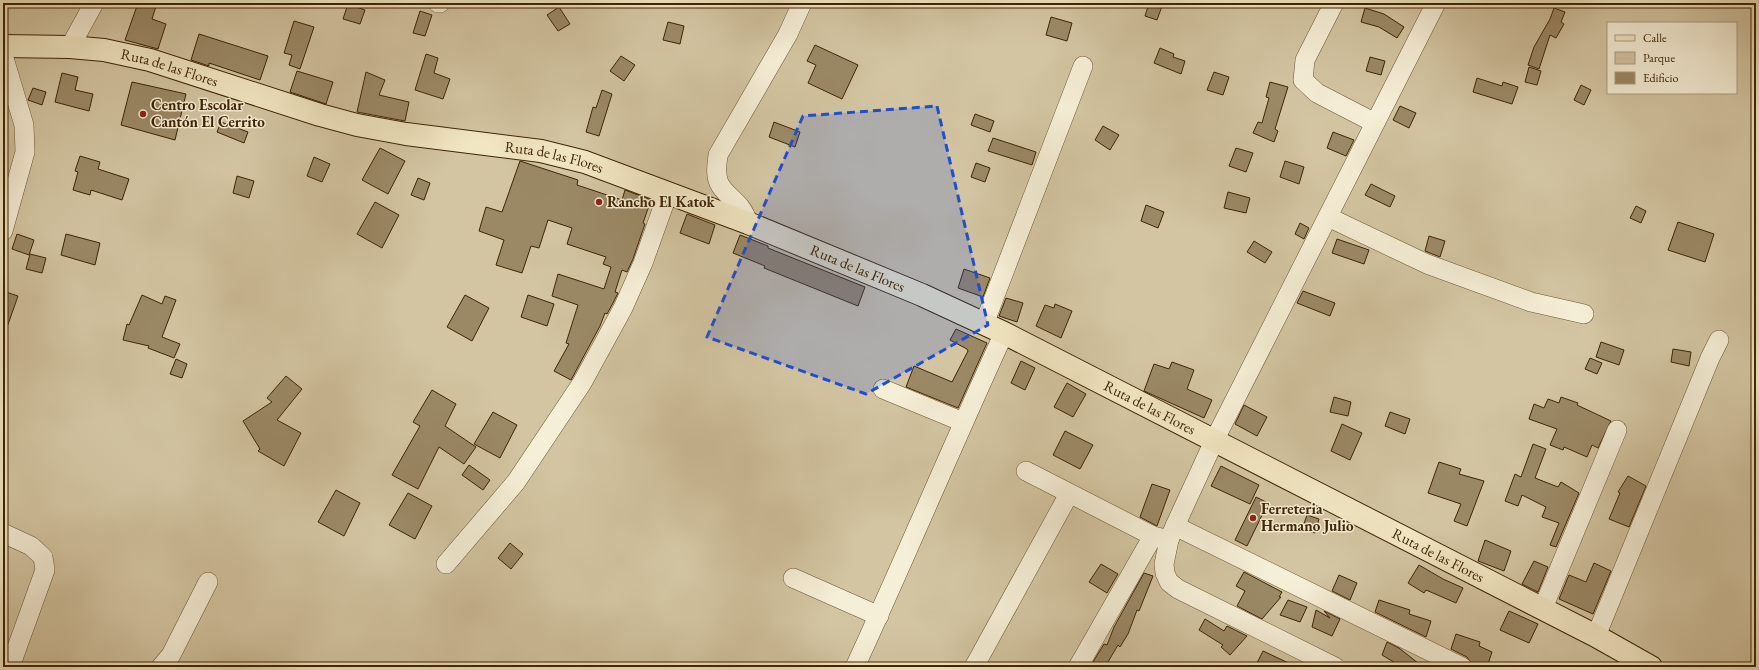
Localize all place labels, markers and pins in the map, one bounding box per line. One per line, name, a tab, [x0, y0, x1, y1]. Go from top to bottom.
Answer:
place label: Centro Escolar Cantón El Cerrito	[151, 95, 265, 131]
marker: Centro Escolar Cantón El Cerrito	[138, 109, 148, 119]
place label: Rancho El Katok	[607, 192, 715, 211]
marker: Rancho El Katok	[594, 197, 604, 207]
place label: Ferreteria Hermano Julio	[1261, 499, 1354, 535]
marker: Ferreteria Hermano Julio	[1248, 513, 1258, 523]

